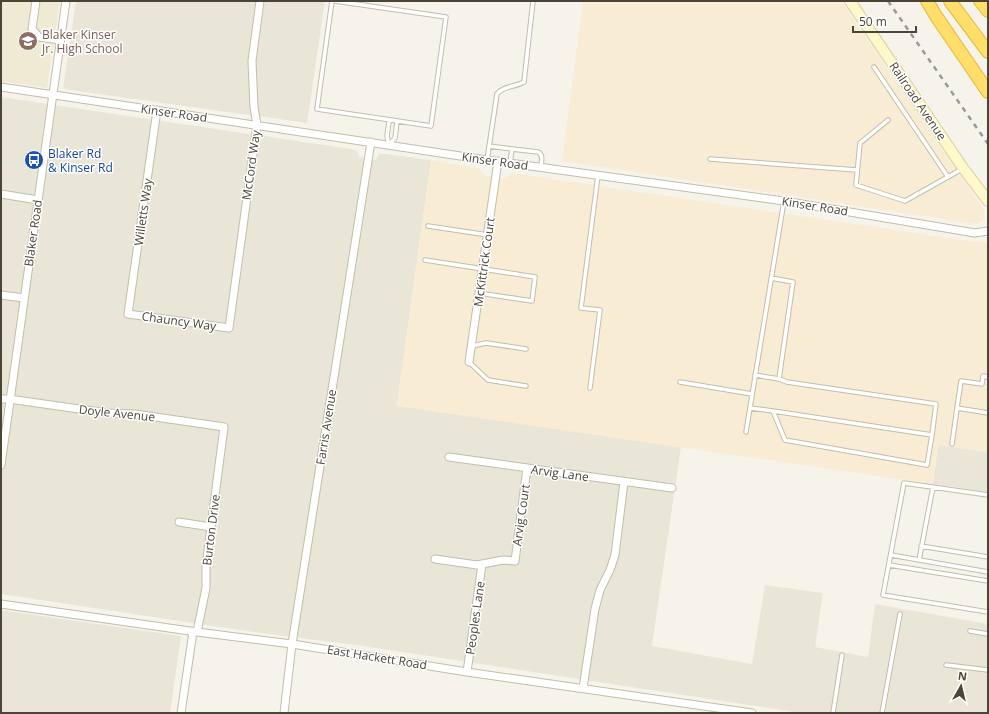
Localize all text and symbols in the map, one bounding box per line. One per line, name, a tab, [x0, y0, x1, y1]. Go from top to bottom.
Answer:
scale bar	[853, 8, 916, 34]
text: 50 m	[859, 13, 887, 30]
place label: Blaker Kinser Jr. High School	[41, 26, 122, 57]
school or university icon: Blaker Kinser Jr. High School	[17, 30, 39, 52]
street label: Railroad Avenue	[885, 58, 951, 144]
street label: Kinser Road	[140, 100, 208, 126]
street label: McCord Way	[238, 128, 264, 201]
place label: Blaker Rd & Kinser Rd	[48, 145, 113, 176]
street label: Kinser Road	[461, 148, 529, 174]
bus stop icon: Blaker Rd & Kinser Rd	[23, 149, 45, 171]
street label: Willetts Way	[130, 176, 156, 247]
street label: Kinser Road	[781, 192, 849, 220]
street label: Blaker Road	[20, 199, 46, 267]
street label: McKittrick Court	[469, 216, 499, 308]
street label: Chauncy Way	[141, 307, 218, 335]
street label: Farris Avenue	[312, 388, 340, 466]
street label: Doyle Avenue	[78, 401, 156, 425]
street label: Arvig Lane	[530, 461, 590, 486]
street label: Arvig Court	[508, 483, 534, 547]
street label: Burton Drive	[198, 493, 224, 566]
street label: Peoples Lane	[461, 580, 489, 656]
street label: East Hackett Road	[326, 641, 428, 673]
north arrow	[941, 666, 981, 706]
text: N	[957, 668, 968, 684]

